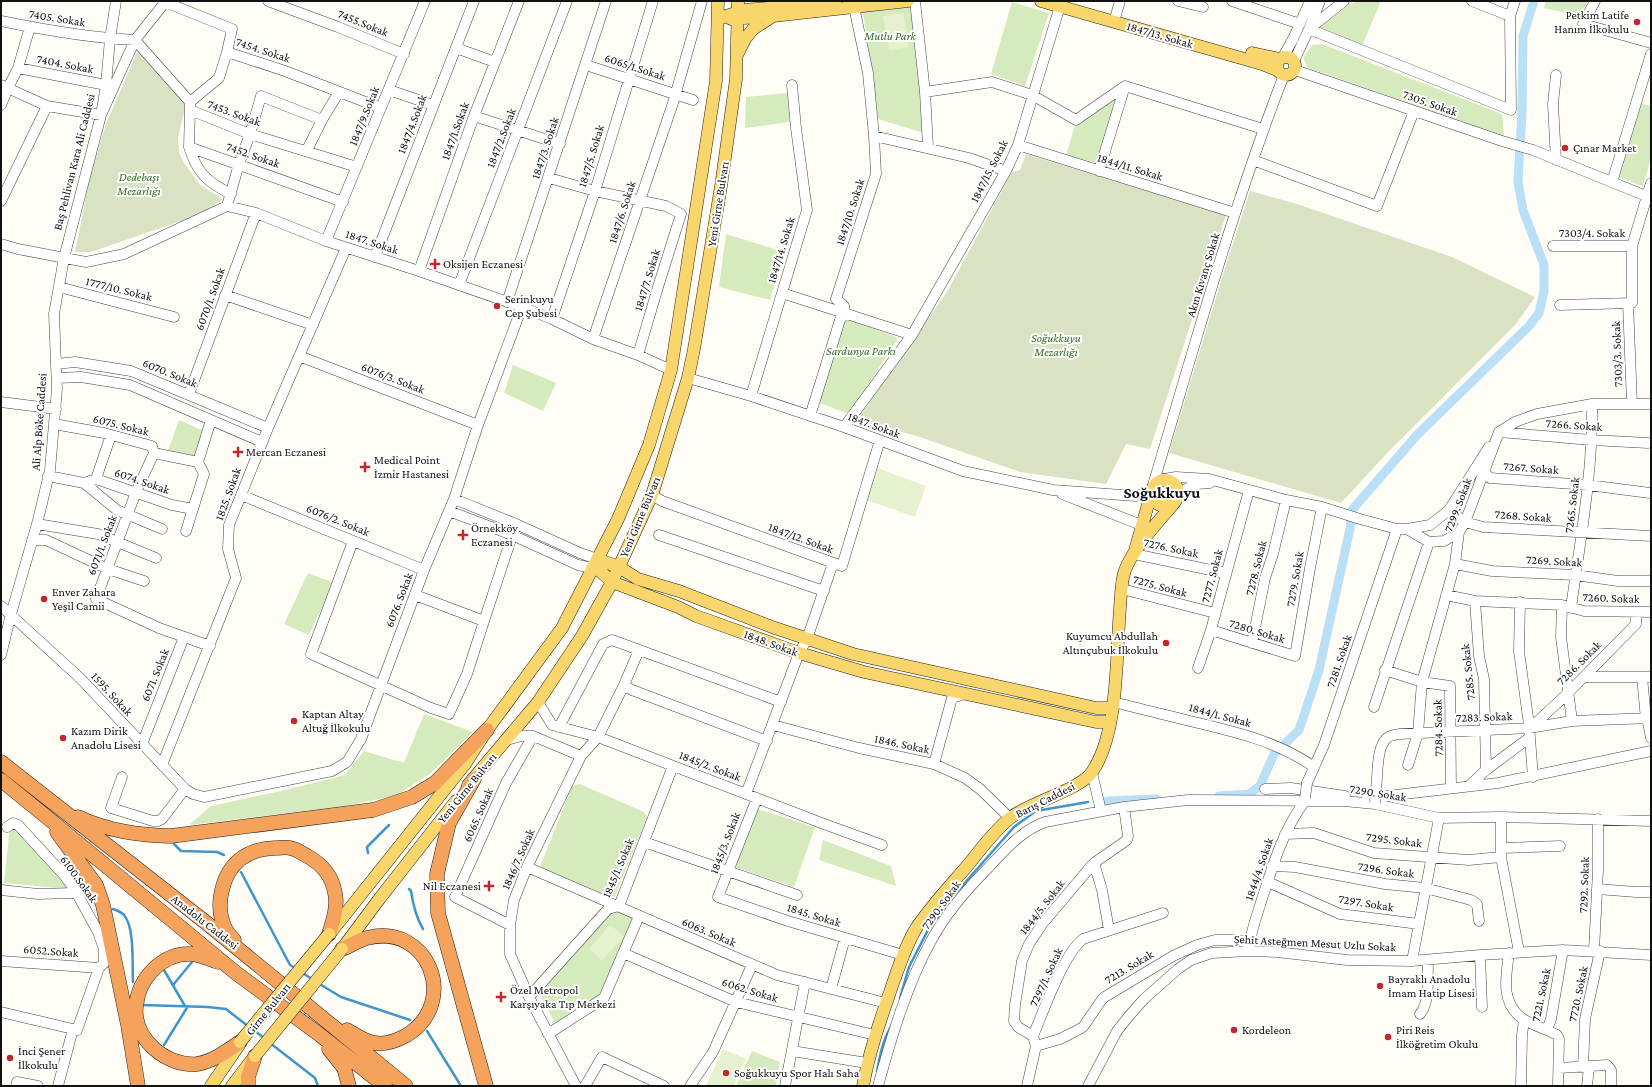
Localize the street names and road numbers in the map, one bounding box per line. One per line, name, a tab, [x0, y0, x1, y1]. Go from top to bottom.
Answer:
street label: 7455.Sokak	[335, 6, 391, 40]
street label: 7405. Sokak	[28, 7, 87, 29]
street label: 1847/13. Sokak	[1125, 19, 1195, 51]
street label: 7454. Sokak	[234, 35, 292, 65]
street label: 6065/1.Sokak	[603, 51, 668, 84]
street label: 7404. Sokak	[35, 52, 95, 76]
street label: 1847/9.Sokak	[346, 84, 382, 148]
street label: 7305. Sokak	[1401, 87, 1459, 119]
street label: Baş Pehlivan Kara Ali Caddesi	[50, 92, 98, 232]
street label: 1847/4.Sokak	[394, 92, 430, 156]
street label: 7453. Sokak	[205, 97, 263, 129]
street label: 1847/1.Sokak	[438, 100, 472, 162]
street label: 1847/2.Sokak	[483, 106, 519, 170]
street label: 1847/3. Sokak	[528, 115, 562, 181]
street label: 1847/5. Sokak	[575, 123, 607, 189]
street label: 1847/15. Sokak	[967, 137, 1011, 205]
street label: 7452. Sokak	[224, 139, 282, 171]
street label: 1844/11. Sokak	[1096, 150, 1165, 184]
street label: Yeni Girne Bulvarı	[704, 160, 732, 248]
street label: 1847/10. Sokak	[833, 177, 867, 247]
street label: 1847/6. Sokak	[605, 179, 639, 245]
street label: 1847/14. Sokak	[764, 215, 798, 285]
street label: 7303/4. Sokak	[1559, 226, 1625, 240]
street label: 1847. Sokak	[344, 227, 400, 257]
street label: Akın Kıvanç Sokak	[1183, 231, 1223, 319]
street label: 1847/7. Sokak	[631, 247, 663, 313]
street label: 6070/1. Sokak	[192, 265, 228, 332]
street label: 1777/10. Sokak	[84, 274, 154, 304]
street label: 7303/3. Sokak	[1609, 320, 1625, 387]
street label: 6070. Sokak	[141, 356, 200, 390]
street label: 6076/3. Sokak	[359, 359, 427, 397]
street label: Ali Alp Böke Caddesi	[29, 373, 49, 471]
street label: 1847. Sokak	[846, 409, 902, 441]
street label: 6075. Sokak	[92, 411, 151, 439]
street label: 7266. Sokak	[1545, 416, 1603, 434]
street label: 7267. Sokak	[1503, 459, 1559, 477]
street label: 6074. Sokak	[113, 465, 172, 497]
street label: 1825. Sokak	[212, 465, 244, 522]
street label: Yeni Girne Bulvarı	[617, 475, 663, 559]
street label: 7299. Sokak	[1441, 476, 1475, 534]
street label: 7265. Sokak	[1562, 476, 1582, 534]
street label: 6076/2. Sokak	[304, 501, 372, 539]
street label: 7268. Sokak	[1494, 507, 1552, 525]
street label: 6071/1. Sokak	[84, 513, 120, 577]
street label: 1847/12. Sokak	[767, 520, 836, 556]
street label: 7276. Sokak	[1142, 535, 1200, 561]
street label: 7278. Sokak	[1242, 539, 1270, 597]
street label: 7277. Sokak	[1198, 547, 1226, 604]
street label: 7279. Sokak	[1283, 550, 1307, 608]
street label: 7269. Sokak	[1525, 553, 1583, 569]
street label: 6076. Sokak	[382, 570, 416, 629]
street label: 7275. Sokak	[1131, 572, 1189, 600]
street label: 7260. Sokak	[1582, 590, 1640, 606]
street label: 7280. Sokak	[1227, 616, 1287, 646]
street label: 1848. Sokak	[742, 627, 800, 659]
street label: 7281. Sokak	[1323, 632, 1355, 689]
street label: 7286. Sokak	[1554, 638, 1604, 688]
street label: 7285. Sokak	[1458, 643, 1478, 701]
street label: 6071. Sokak	[138, 646, 172, 703]
street label: 1595. Sokak	[88, 669, 136, 719]
street label: 7284. Sokak	[1430, 699, 1445, 757]
street label: 1844/1. Sokak	[1187, 700, 1253, 730]
street label: 7283. Sokak	[1455, 709, 1513, 725]
street label: 1846. Sokak	[873, 731, 931, 757]
street label: 1845/2. Sokak	[677, 748, 743, 784]
street label: Yeni Girne Bulvarı	[434, 750, 500, 826]
street label: Barış Caddesi	[1013, 779, 1077, 821]
street label: 7290. Sokak	[1349, 782, 1408, 804]
street label: 6065. Sokak	[460, 785, 496, 844]
street label: 1845/3. Sokak	[707, 810, 743, 876]
street label: 1846/7. Sokak	[498, 826, 538, 892]
street label: 7295. Sokak	[1365, 830, 1423, 850]
street label: 1844/4. Sokak	[1242, 835, 1276, 902]
street label: 1845/1. Sokak	[599, 836, 637, 900]
street label: 6100.Sokak	[57, 853, 101, 905]
street label: 7292. Sokak	[1576, 856, 1592, 913]
street label: 7296. Sokak	[1357, 859, 1415, 881]
street label: 7290. Sokak	[918, 877, 964, 932]
street label: 1844/5. Sokak	[1016, 877, 1068, 937]
street label: Anadolu Caddesi	[169, 891, 241, 953]
street label: 7297. Sokak	[1337, 892, 1395, 914]
street label: 1845. Sokak	[785, 900, 843, 930]
street label: 6063. Sokak	[680, 914, 739, 950]
street label: Şehit Asteğmen Mesut Uzlu Sokak	[1234, 932, 1397, 954]
street label: 6052.Sokak	[23, 942, 79, 960]
street label: 7297/1. Sokak	[1026, 945, 1066, 1009]
street label: 7213. Sokak	[1102, 947, 1156, 987]
street label: 7720. Sokak	[1565, 965, 1591, 1023]
street label: 7221. Sokak	[1528, 967, 1554, 1023]
street label: 6062. Sokak	[720, 975, 780, 1005]
street label: Girne Bulvarı	[243, 980, 293, 1038]

